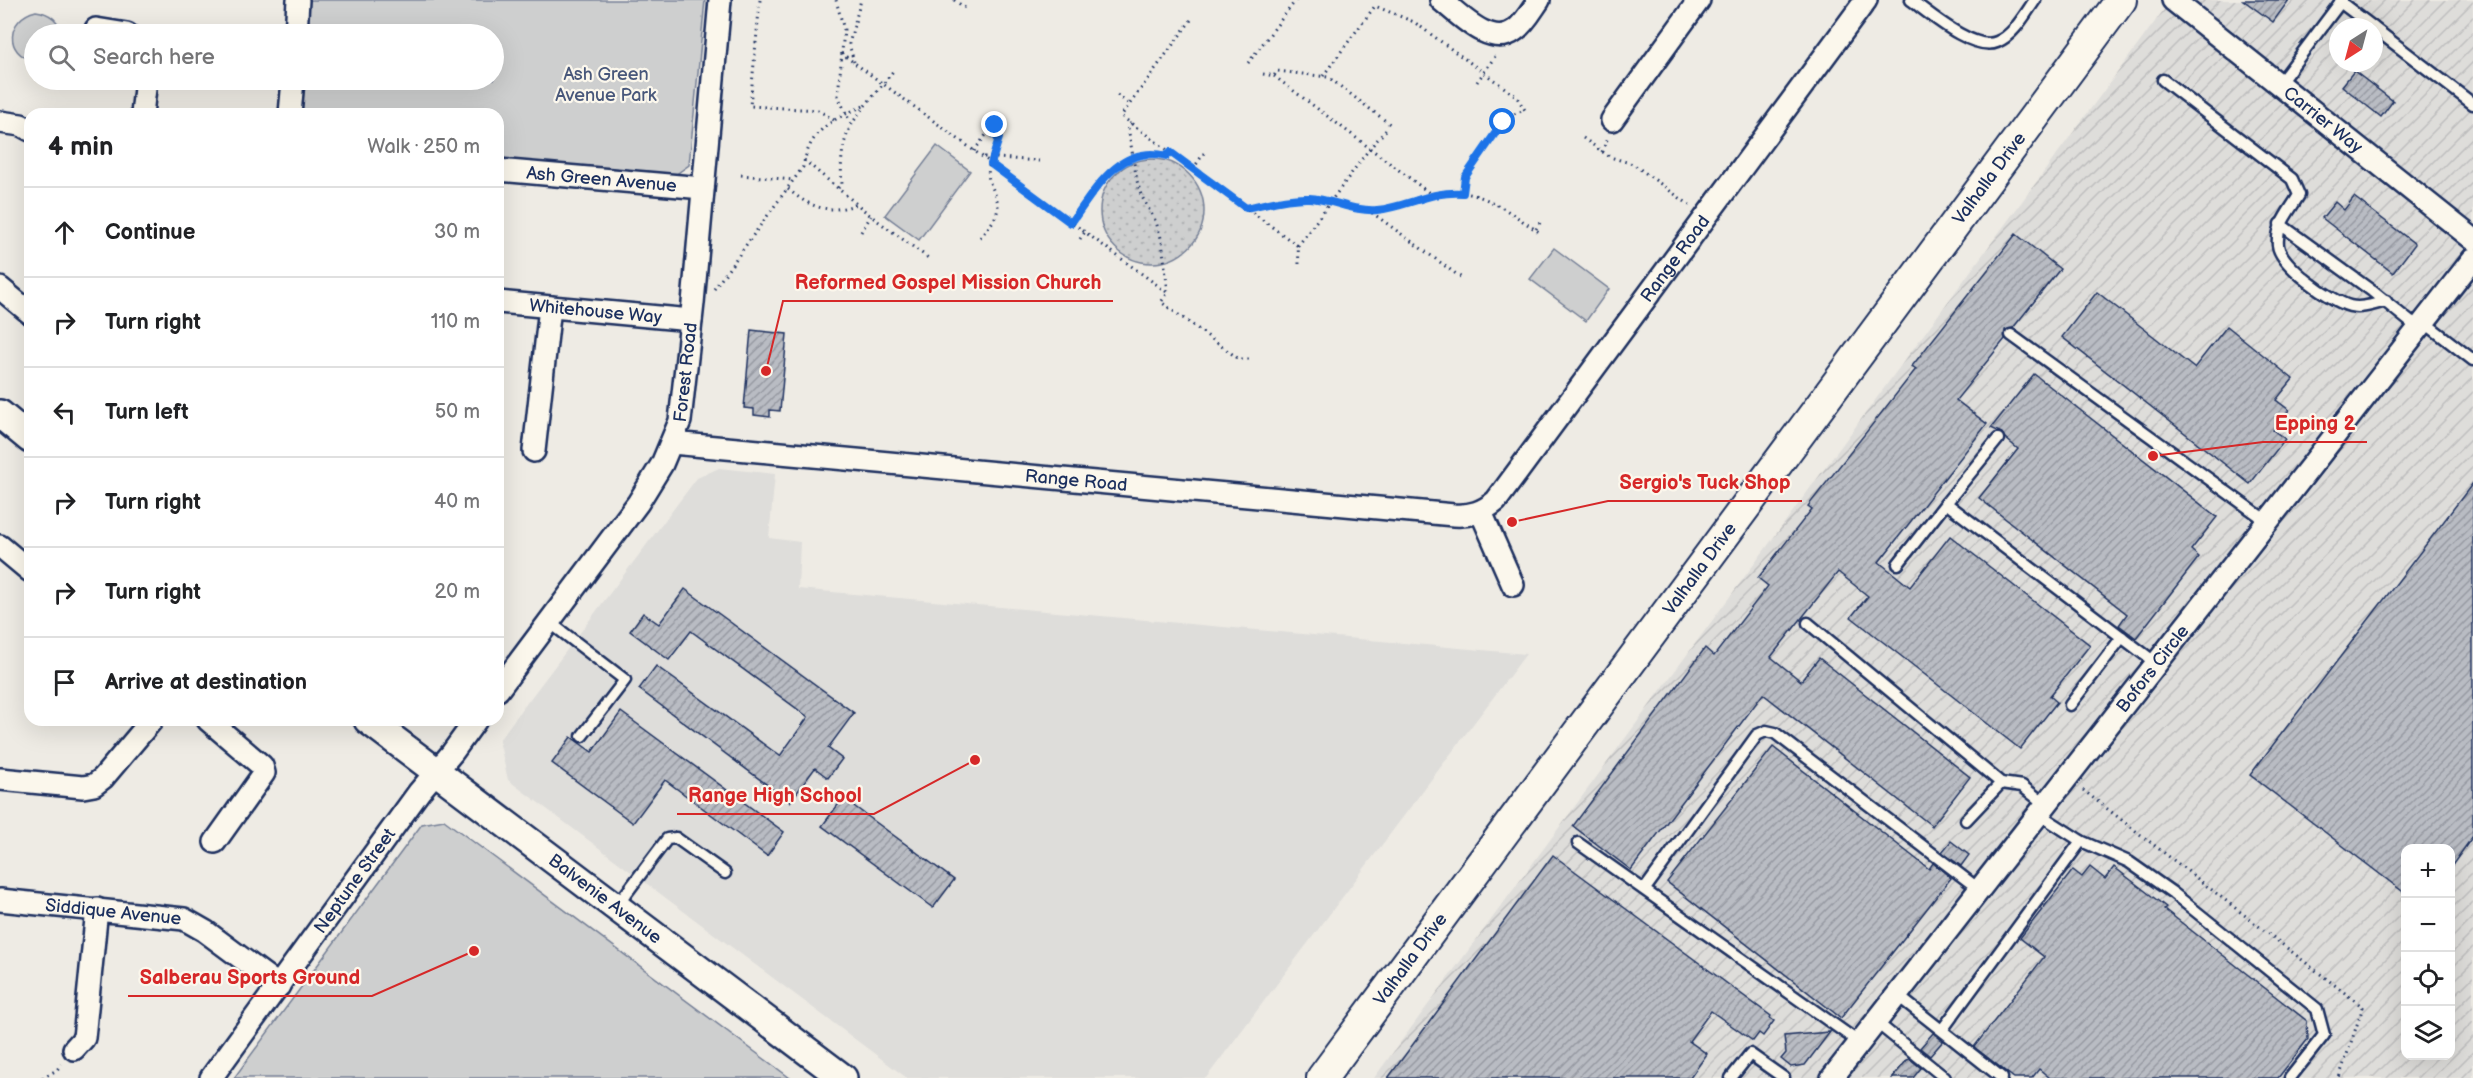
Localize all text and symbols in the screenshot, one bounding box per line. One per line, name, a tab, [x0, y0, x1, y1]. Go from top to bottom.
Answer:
north arrow	[2329, 18, 2383, 72]
search box	[24, 24, 504, 90]
icon: search	[45, 41, 78, 74]
text: Search here	[93, 44, 215, 71]
park label: Ash Green Avenue Park	[555, 64, 657, 106]
street label: Carrier Way	[2279, 82, 2368, 158]
route start	[1489, 108, 1515, 134]
route end	[981, 111, 1007, 137]
street label: Valhalla Drive	[1948, 128, 2030, 228]
text: 4 min	[48, 132, 113, 163]
text: Walk · 250 m	[367, 135, 480, 159]
street label: Ash Green Avenue	[526, 162, 678, 196]
street label: Range Road	[1636, 211, 1714, 306]
icon: ahead	[48, 216, 81, 249]
text: Continue	[105, 219, 195, 246]
text: 30 m	[434, 220, 480, 244]
callout: Reformed Gospel Mission Church	[783, 263, 1113, 301]
text: Reformed Gospel Mission Church	[795, 271, 1101, 295]
street label: Whitehouse Way	[528, 294, 664, 328]
icon: right	[48, 306, 81, 339]
text: Turn right	[105, 309, 201, 336]
text: 110 m	[431, 310, 480, 334]
street label: Forest Road	[669, 321, 701, 423]
icon: left	[48, 396, 81, 429]
text: Turn left	[105, 399, 189, 426]
text: 50 m	[435, 400, 480, 424]
callout: Epping 2	[2263, 404, 2367, 442]
text: Epping 2	[2275, 412, 2355, 436]
callout: Sergio's Tuck Shop	[1608, 463, 1802, 501]
street label: Range Road	[1024, 465, 1128, 495]
text: Sergio's Tuck Shop	[1620, 471, 1790, 495]
icon: right	[48, 486, 81, 519]
text: Turn right	[105, 489, 201, 516]
text: 40 m	[434, 490, 480, 514]
street label: Valhalla Drive	[1658, 518, 1741, 619]
icon: right	[48, 576, 81, 609]
text: Turn right	[105, 579, 201, 606]
text: 20 m	[435, 580, 480, 604]
street label: Bofors Circle	[2112, 620, 2193, 716]
icon: arrive	[48, 666, 81, 699]
text: Arrive at destination	[105, 669, 307, 696]
callout: Range High School	[677, 776, 874, 814]
text: Range High School	[688, 784, 862, 808]
street label: Neptune Street	[309, 824, 400, 937]
map controls	[2401, 844, 2455, 1060]
button: +	[2401, 844, 2455, 898]
street label: Balvenie Avenue	[545, 849, 666, 948]
street label: Siddique Avenue	[44, 894, 183, 929]
button: −	[2401, 898, 2455, 952]
street label: Valhalla Drive	[1369, 909, 1451, 1009]
button: locate	[2401, 952, 2455, 1006]
callout: Salberau Sports Ground	[128, 958, 372, 996]
text: Salberau Sports Ground	[140, 966, 360, 990]
button: layers	[2401, 1006, 2455, 1060]

